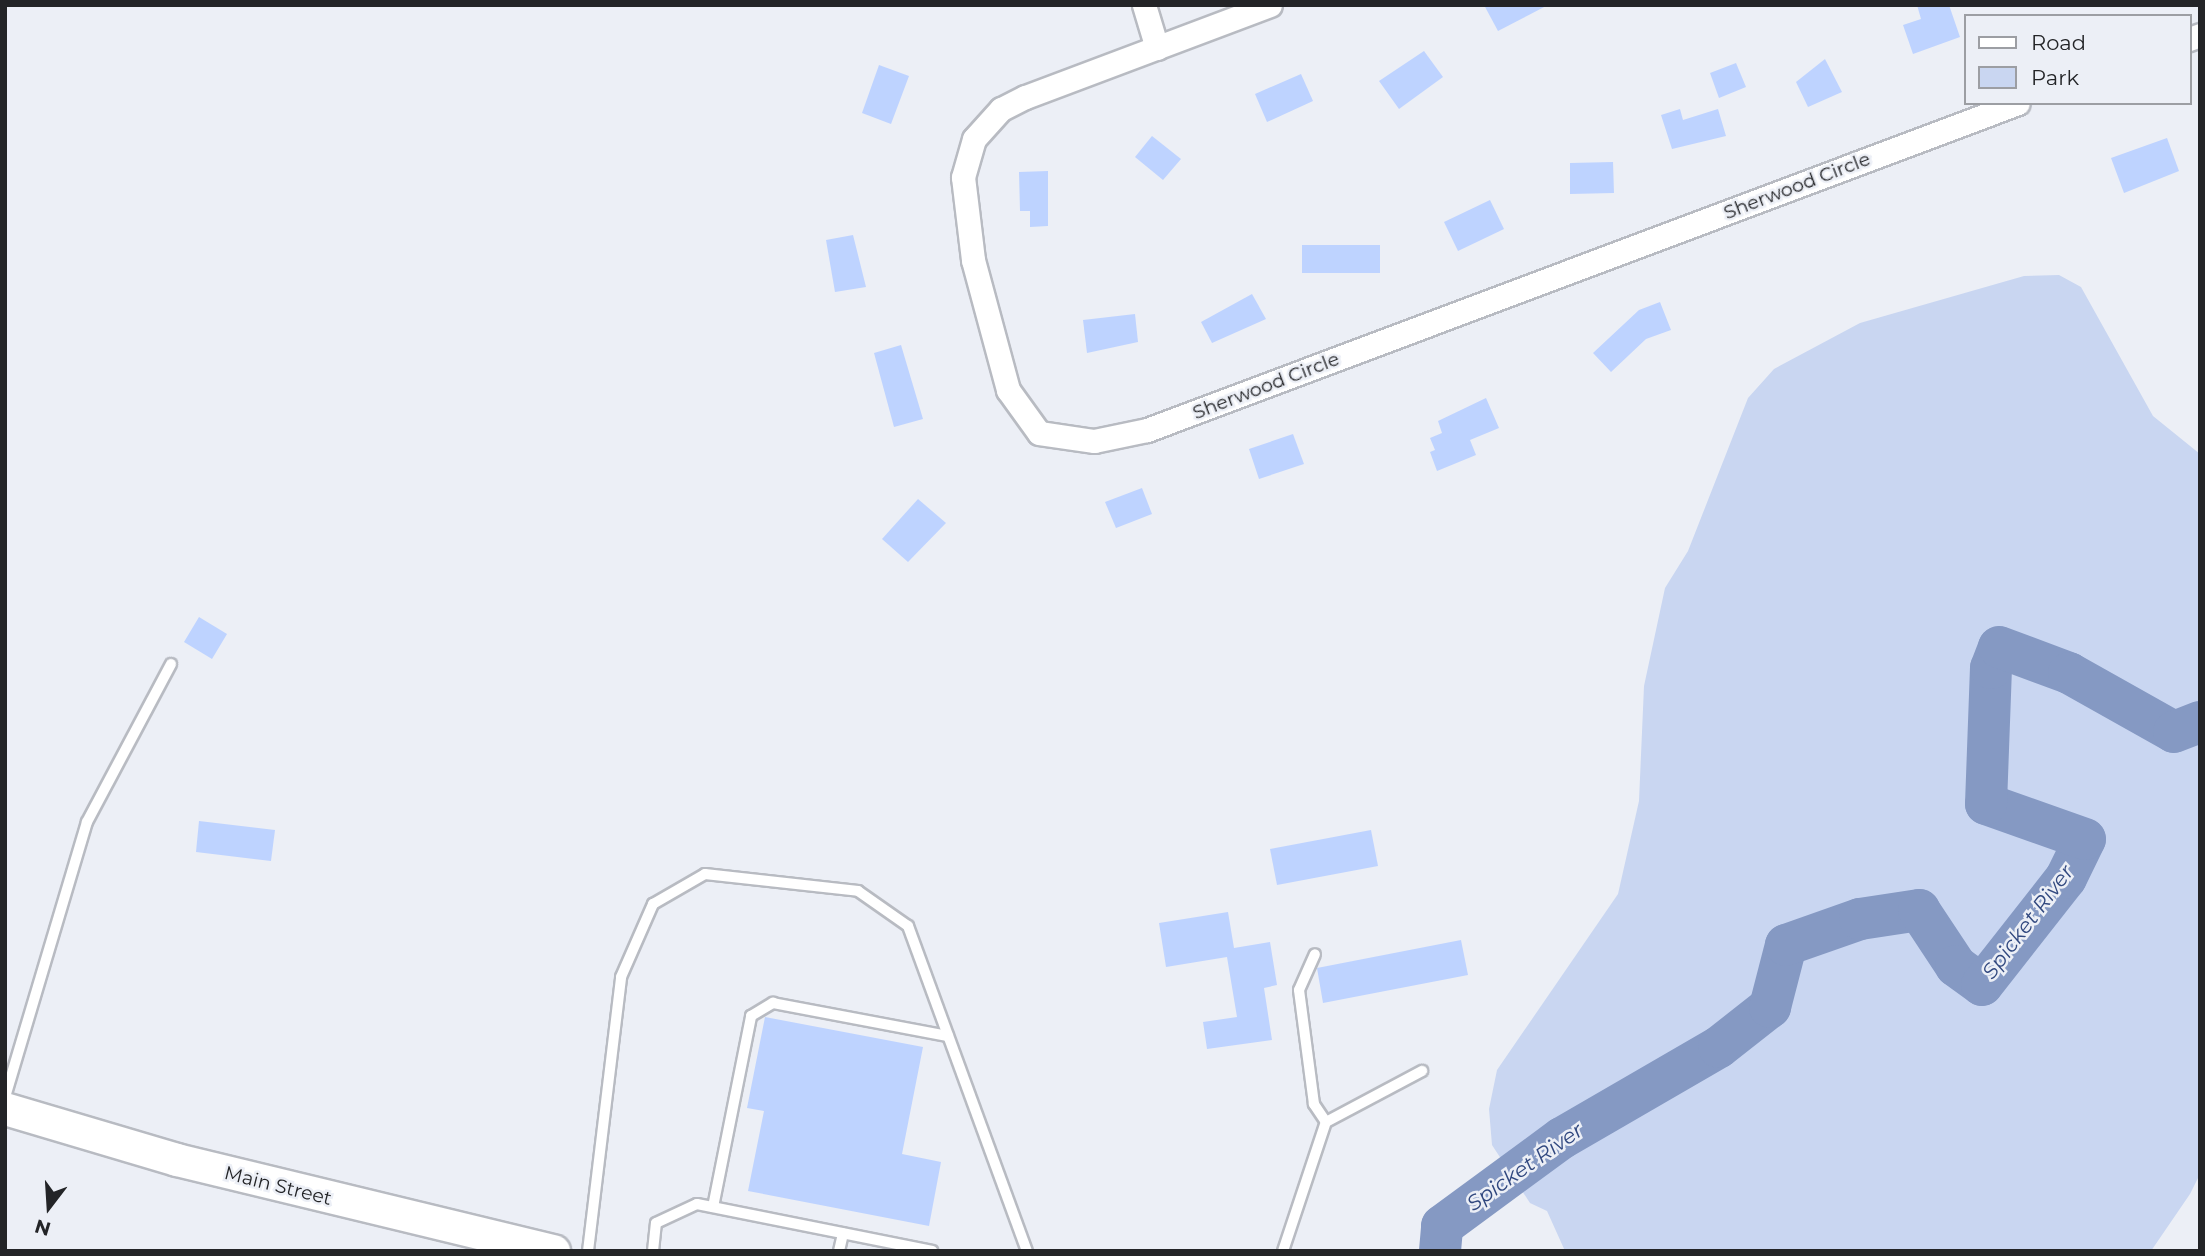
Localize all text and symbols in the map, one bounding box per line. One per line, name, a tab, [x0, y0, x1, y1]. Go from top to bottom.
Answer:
legend	[1964, 14, 2191, 105]
text: Road	[2031, 30, 2086, 55]
text: Park	[2031, 65, 2079, 90]
street label: Sherwood Circle	[1721, 148, 1873, 224]
street label: Sherwood Circle	[1190, 348, 1342, 424]
water label: Spicket River	[1977, 860, 2079, 984]
water label: Spicket River	[1462, 1118, 1588, 1216]
street label: Main Street	[222, 1162, 334, 1210]
north arrow	[14, 1172, 84, 1242]
text: N	[32, 1214, 53, 1241]

